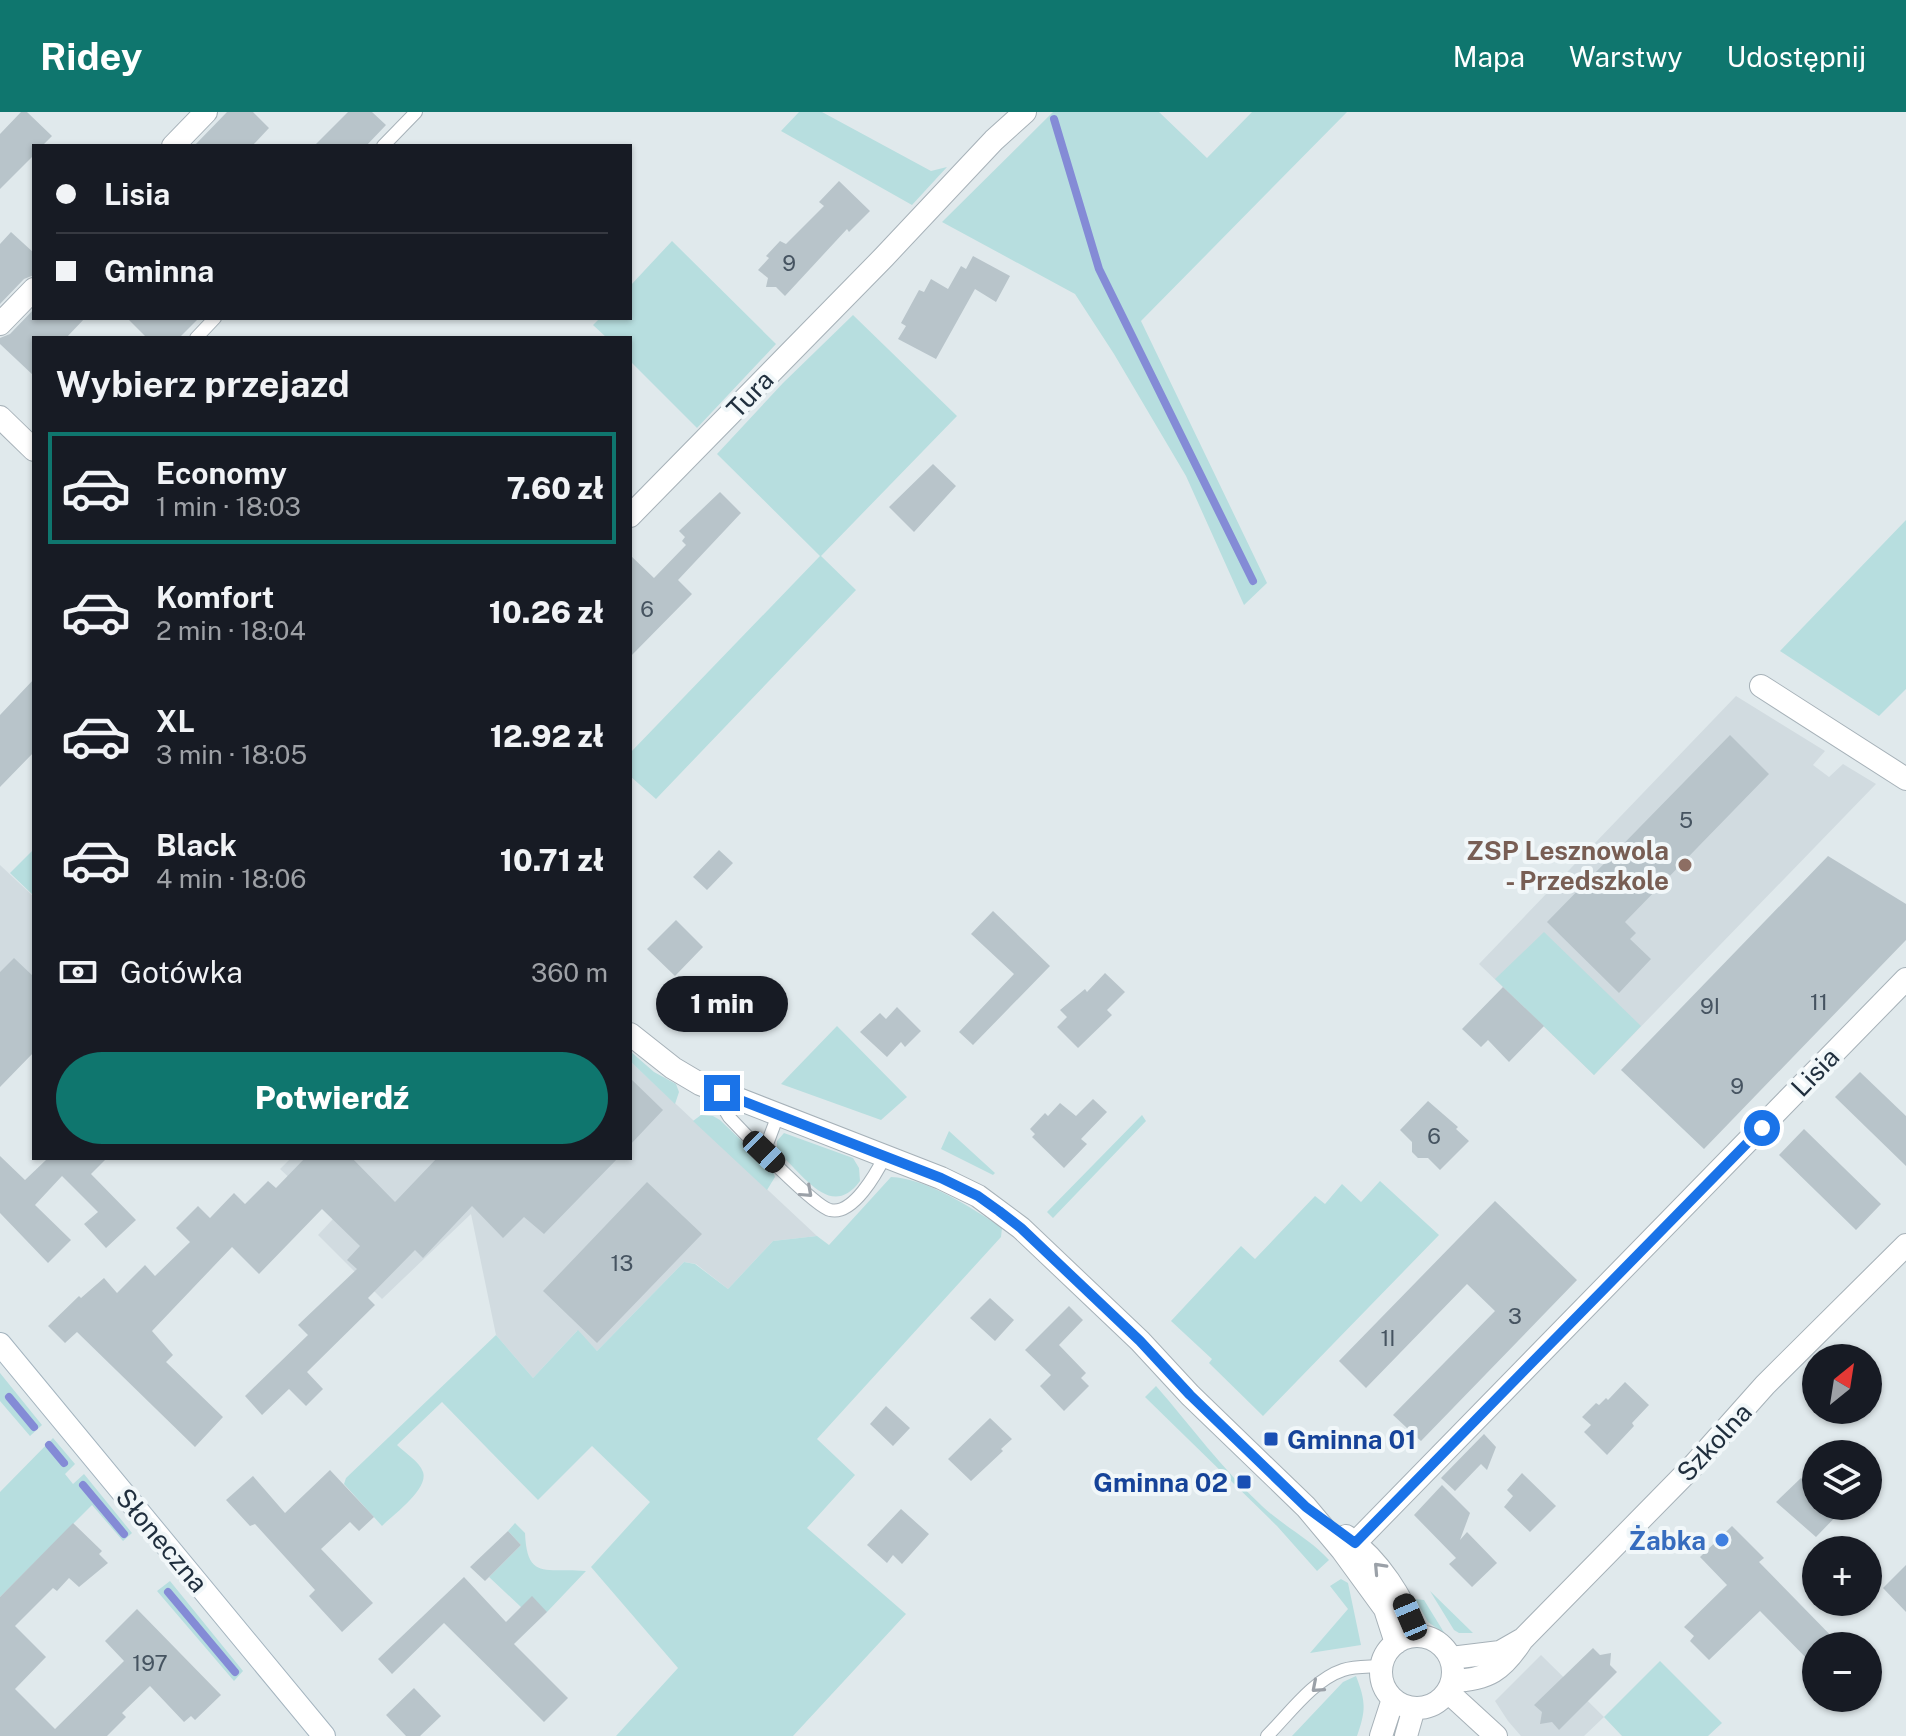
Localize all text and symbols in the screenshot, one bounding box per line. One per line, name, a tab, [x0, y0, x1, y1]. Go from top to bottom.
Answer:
text: Ridey	[40, 34, 142, 79]
text: Mapa	[1453, 40, 1525, 73]
text: Warstwy	[1569, 40, 1683, 73]
text: Udostępnij	[1727, 40, 1866, 73]
text: Lisia	[104, 176, 170, 212]
house number: 9	[782, 250, 796, 276]
text: Gminna	[104, 253, 214, 289]
text: Wybierz przejazd	[56, 363, 350, 405]
street label: Tura	[720, 364, 780, 424]
icon: car	[60, 452, 132, 524]
text: Economy	[156, 455, 287, 491]
text: 7.60 zł	[506, 470, 604, 506]
text: 1 min · 18:03	[156, 491, 301, 522]
icon: car	[60, 576, 132, 648]
text: Komfort	[156, 579, 274, 615]
text: 10.26 zł	[489, 594, 604, 630]
house number: 6	[640, 596, 654, 622]
text: 2 min · 18:04	[156, 615, 306, 646]
icon: car	[60, 700, 132, 772]
text: XL	[156, 703, 195, 739]
text: 12.92 zł	[490, 718, 604, 754]
text: 3 min · 18:05	[156, 739, 307, 770]
house number: 5	[1679, 807, 1693, 833]
icon: car	[60, 824, 132, 896]
text: Black	[156, 827, 237, 863]
place label: ZSP Lesznowola - Przedszkole	[1466, 835, 1669, 896]
text: 10.71 zł	[500, 842, 604, 878]
marker: ZSP Lesznowola - Przedszkole	[1676, 856, 1694, 874]
text: 4 min · 18:06	[156, 863, 306, 894]
icon: cash	[56, 950, 100, 994]
text: Gotówka	[120, 954, 243, 990]
text: 360 m	[531, 957, 608, 988]
callout: 1 min	[656, 977, 788, 1033]
text: 1 min	[690, 988, 754, 1019]
house number: 11	[1810, 989, 1828, 1015]
house number: 9I	[1700, 993, 1720, 1019]
street label: Lisia	[1785, 1041, 1845, 1103]
button: Potwierdź	[56, 1052, 608, 1144]
house number: 9	[1730, 1073, 1744, 1099]
route end	[704, 1075, 740, 1111]
route start	[1744, 1110, 1780, 1146]
house number: 6	[1427, 1123, 1441, 1149]
car	[738, 1127, 790, 1177]
one-way arrow	[797, 1183, 812, 1197]
house number: 13	[611, 1250, 633, 1276]
house number: 3	[1508, 1303, 1522, 1329]
house number: 1I	[1380, 1325, 1396, 1351]
north arrow	[1802, 1344, 1882, 1424]
map controls	[1802, 1344, 1882, 1712]
street label: Szkolna	[1670, 1397, 1758, 1487]
place label: Gminna 01	[1287, 1424, 1416, 1455]
marker: Gminna 01	[1262, 1430, 1280, 1448]
button: layers	[1802, 1440, 1882, 1520]
place label: Gminna 02	[1093, 1467, 1228, 1498]
marker: Gminna 02	[1235, 1473, 1253, 1491]
street label: Słoneczna	[110, 1482, 214, 1598]
place label: Żabka	[1628, 1525, 1706, 1556]
marker: Żabka	[1713, 1531, 1731, 1549]
button: +	[1802, 1536, 1882, 1616]
one-way arrow	[1375, 1563, 1389, 1578]
car	[1390, 1590, 1430, 1644]
button: −	[1802, 1632, 1882, 1712]
house number: 197	[132, 1650, 168, 1676]
one-way arrow	[1312, 1678, 1327, 1692]

